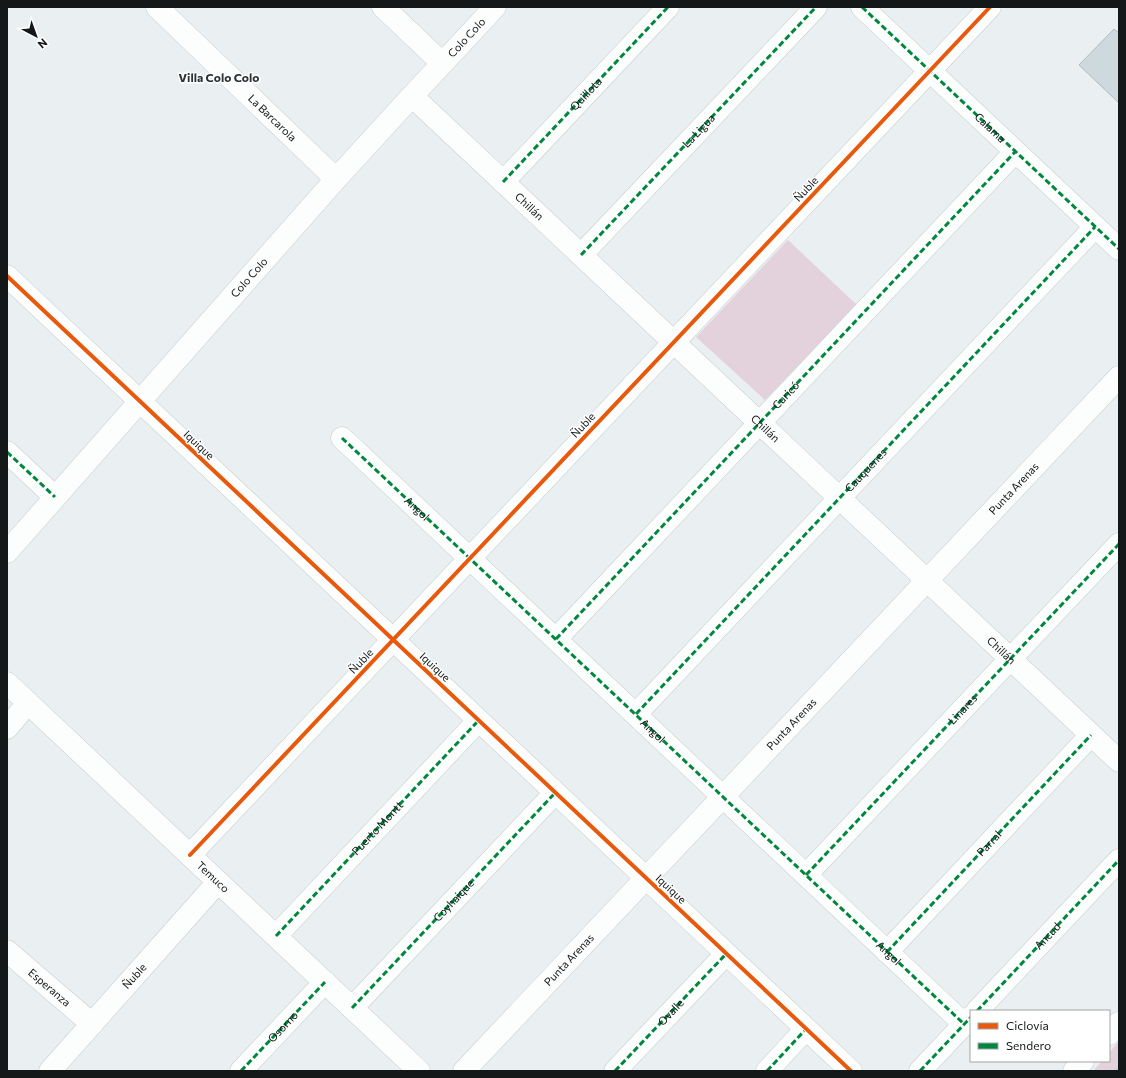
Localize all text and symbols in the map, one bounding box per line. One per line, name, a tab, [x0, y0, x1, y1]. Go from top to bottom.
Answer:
street label: Colo Colo	[445, 14, 488, 60]
north arrow	[16, 16, 56, 56]
text: N	[36, 36, 50, 52]
district label: Villa Colo Colo	[179, 70, 259, 84]
street label: Quillota	[567, 74, 604, 113]
street label: La Barcarola	[246, 91, 300, 144]
street label: Calama	[972, 110, 1008, 145]
street label: La Ligua	[679, 111, 717, 150]
street label: Ñuble	[791, 173, 821, 204]
street label: Chillán	[513, 190, 547, 222]
street label: Colo Colo	[228, 254, 270, 300]
street label: Curicó	[769, 378, 802, 411]
street label: Ñuble	[568, 409, 598, 440]
street label: Chillán	[749, 412, 783, 444]
street label: Iquique	[181, 427, 217, 462]
street label: Cauquenes	[842, 445, 889, 494]
street label: Punta Arenas	[986, 459, 1041, 517]
street label: Angol	[402, 494, 432, 523]
street label: Chillán	[985, 633, 1019, 666]
street label: Ñuble	[346, 645, 376, 676]
street label: Iquique	[417, 649, 453, 684]
street label: Linares	[945, 691, 979, 727]
street label: Punta Arenas	[763, 695, 819, 752]
street label: Angol	[638, 716, 668, 745]
street label: Puerto Montt	[349, 798, 406, 857]
street label: Parral	[974, 828, 1004, 858]
street label: Temuco	[194, 858, 233, 895]
street label: Iquique	[653, 871, 689, 906]
street label: Coyhaique	[430, 876, 476, 924]
street label: Ancud	[1032, 920, 1063, 952]
street label: Punta Arenas	[541, 931, 596, 988]
street label: Angol	[874, 938, 904, 967]
street label: Ñuble	[119, 960, 149, 991]
street label: Esperanza	[26, 965, 74, 1009]
street label: Ovalle	[655, 996, 686, 1028]
street label: Osorno	[265, 1008, 301, 1045]
legend	[970, 1010, 1110, 1062]
text: Ciclovía	[1006, 1018, 1049, 1032]
text: Sendero	[1006, 1038, 1051, 1052]

